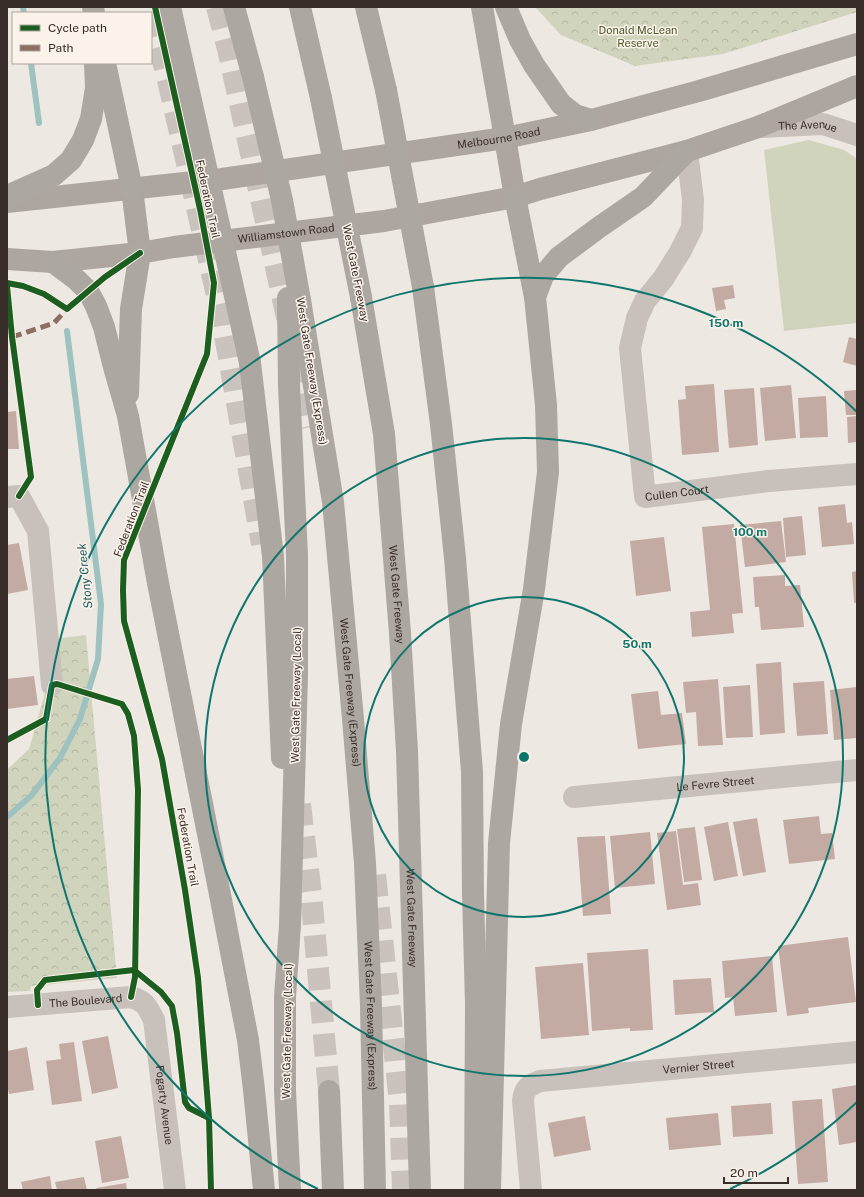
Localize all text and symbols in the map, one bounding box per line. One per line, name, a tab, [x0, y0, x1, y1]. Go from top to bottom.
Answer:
legend	[12, 12, 152, 64]
text: Cycle path	[48, 21, 107, 35]
park label: Donald McLean Reserve	[599, 24, 677, 49]
text: Path	[48, 41, 74, 55]
street label: The Avenue	[778, 118, 839, 134]
street label: Melbourne Road	[456, 125, 541, 151]
street label: Federation Trail	[194, 159, 222, 239]
street label: Williamstown Road	[237, 221, 335, 245]
street label: West Gate Freeway	[341, 223, 371, 323]
street label: West Gate Freeway (Express)	[294, 296, 330, 446]
text: 150 m	[709, 316, 743, 330]
street label: Federation Trail	[111, 479, 151, 559]
street label: Cullen Court	[644, 483, 709, 503]
text: 100 m	[733, 525, 767, 539]
water label: Stony Creek	[75, 542, 95, 610]
street label: West Gate Freeway	[387, 545, 407, 644]
street label: West Gate Freeway (Express)	[338, 618, 363, 767]
street label: West Gate Freeway (Local)	[289, 627, 303, 763]
text: 50 m	[622, 637, 652, 651]
centre of rings	[517, 750, 531, 764]
street label: Le Fevre Street	[676, 774, 755, 793]
street label: Federation Trail	[175, 807, 201, 887]
street label: West Gate Freeway	[404, 869, 419, 968]
street label: West Gate Freeway (Express)	[362, 941, 379, 1091]
street label: West Gate Freeway (Local)	[280, 963, 294, 1099]
street label: The Boulevard	[49, 992, 123, 1010]
street label: Vernier Street	[662, 1057, 735, 1076]
street label: Fogarty Avenue	[154, 1065, 175, 1146]
scale bar	[724, 1159, 788, 1185]
text: 20 m	[730, 1166, 758, 1180]

